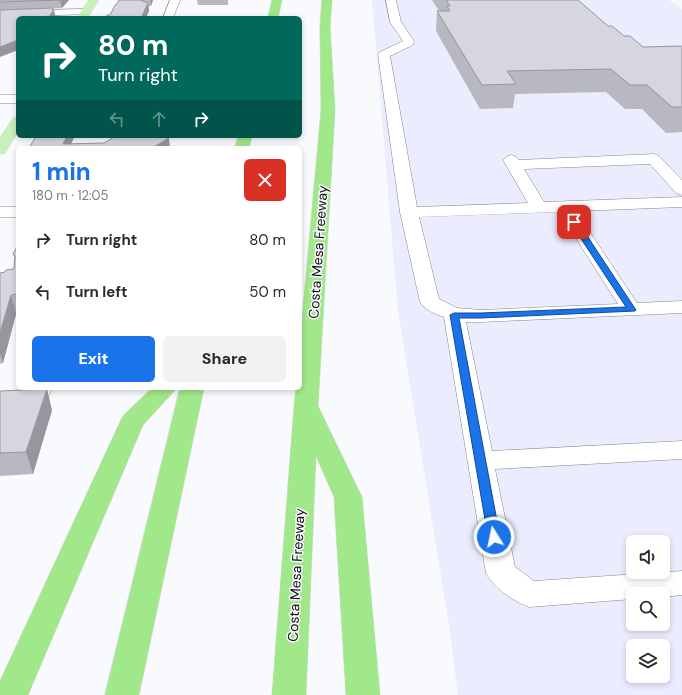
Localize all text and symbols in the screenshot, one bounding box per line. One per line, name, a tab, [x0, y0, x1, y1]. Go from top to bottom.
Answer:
text: 80 m	[98, 27, 168, 64]
icon: right	[32, 32, 84, 84]
text: Turn right	[98, 63, 178, 87]
icon: left	[106, 108, 128, 130]
icon: ahead	[148, 108, 170, 130]
icon: right	[190, 108, 212, 130]
text: 1 min	[32, 156, 91, 187]
button: close	[244, 159, 286, 201]
street label: Costa Mesa Freeway	[304, 185, 332, 319]
text: 180 m · 12:05	[32, 187, 108, 204]
pin	[557, 205, 591, 239]
icon: arrive	[563, 211, 585, 233]
icon: right	[32, 229, 54, 251]
text: Turn right	[66, 230, 137, 250]
text: 80 m	[249, 230, 286, 250]
icon: left	[32, 281, 54, 303]
text: Turn left	[66, 282, 127, 302]
text: 50 m	[249, 282, 286, 302]
button: Exit	[32, 336, 155, 382]
button: Share	[163, 336, 286, 382]
street label: Costa Mesa Freeway	[284, 508, 308, 642]
position arrow	[473, 516, 515, 558]
map controls	[626, 535, 670, 683]
button: sound	[626, 535, 670, 579]
button: search	[626, 587, 670, 631]
button: layers	[626, 639, 670, 683]

